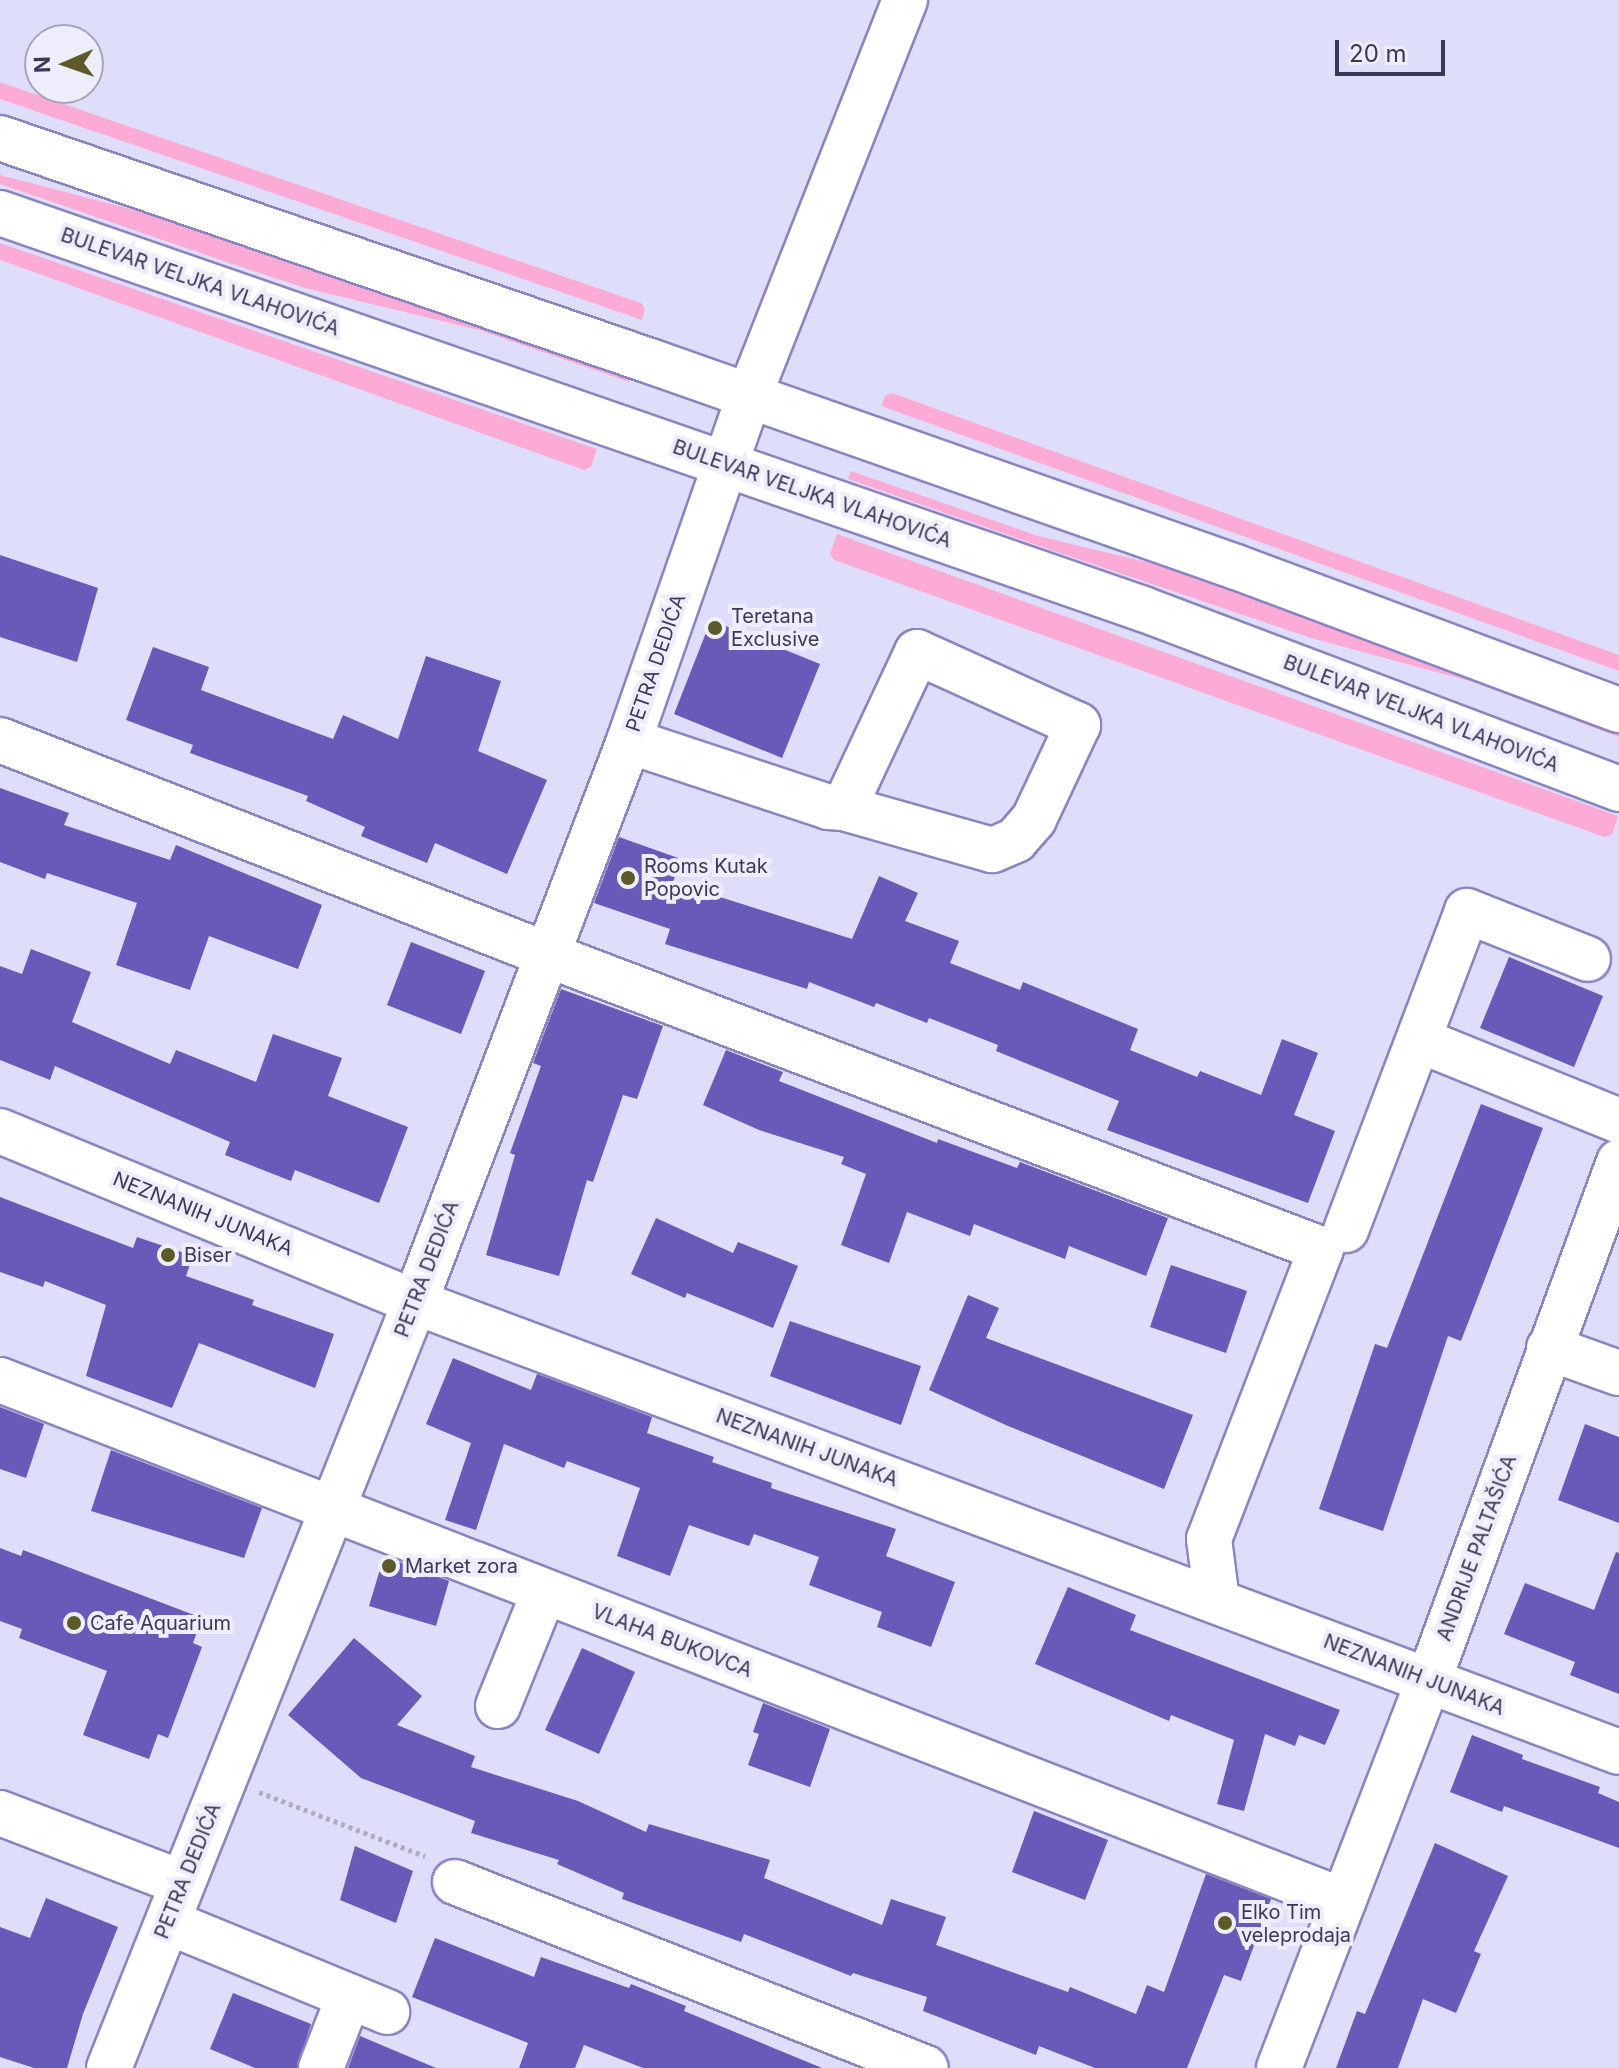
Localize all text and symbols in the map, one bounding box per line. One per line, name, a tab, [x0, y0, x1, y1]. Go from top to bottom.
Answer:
north arrow	[24, 24, 104, 104]
scale bar	[1339, 24, 1449, 74]
text: 20 m	[1349, 39, 1407, 68]
text: N	[29, 56, 55, 74]
street label: BULEVAR VELJKA VLAHOVIĆA	[58, 223, 342, 341]
street label: BULEVAR VELJKA VLAHOVIĆA	[670, 435, 954, 553]
street label: PETRA DEDIĆA	[621, 591, 691, 735]
place label: Teretana Exclusive	[731, 604, 819, 651]
marker: Teretana Exclusive	[706, 619, 724, 637]
street label: BULEVAR VELJKA VLAHOVIĆA	[1280, 650, 1562, 778]
place label: Rooms Kutak Popovic	[644, 854, 768, 901]
marker: Rooms Kutak Popovic	[619, 869, 637, 887]
street label: NEZNANIH JUNAKA	[110, 1167, 296, 1261]
street label: PETRA DEDIĆA	[390, 1197, 464, 1341]
place label: Biser	[184, 1243, 232, 1267]
marker: Biser	[159, 1246, 177, 1264]
street label: NEZNANIH JUNAKA	[713, 1404, 901, 1492]
street label: ANDRIJE PALTAŠIĆA	[1432, 1452, 1522, 1644]
place label: Market zora	[405, 1554, 518, 1578]
marker: Market zora	[380, 1557, 398, 1575]
street label: VLAHA BUKOVCA	[588, 1599, 756, 1683]
place label: Cafe Aquarium	[90, 1611, 231, 1635]
marker: Cafe Aquarium	[65, 1614, 83, 1632]
street label: NEZNANIH JUNAKA	[1320, 1629, 1508, 1721]
street label: PETRA DEDIĆA	[150, 1800, 226, 1942]
place label: Elko Tim veleprodaja	[1241, 1900, 1351, 1947]
marker: Elko Tim veleprodaja	[1216, 1914, 1234, 1932]

